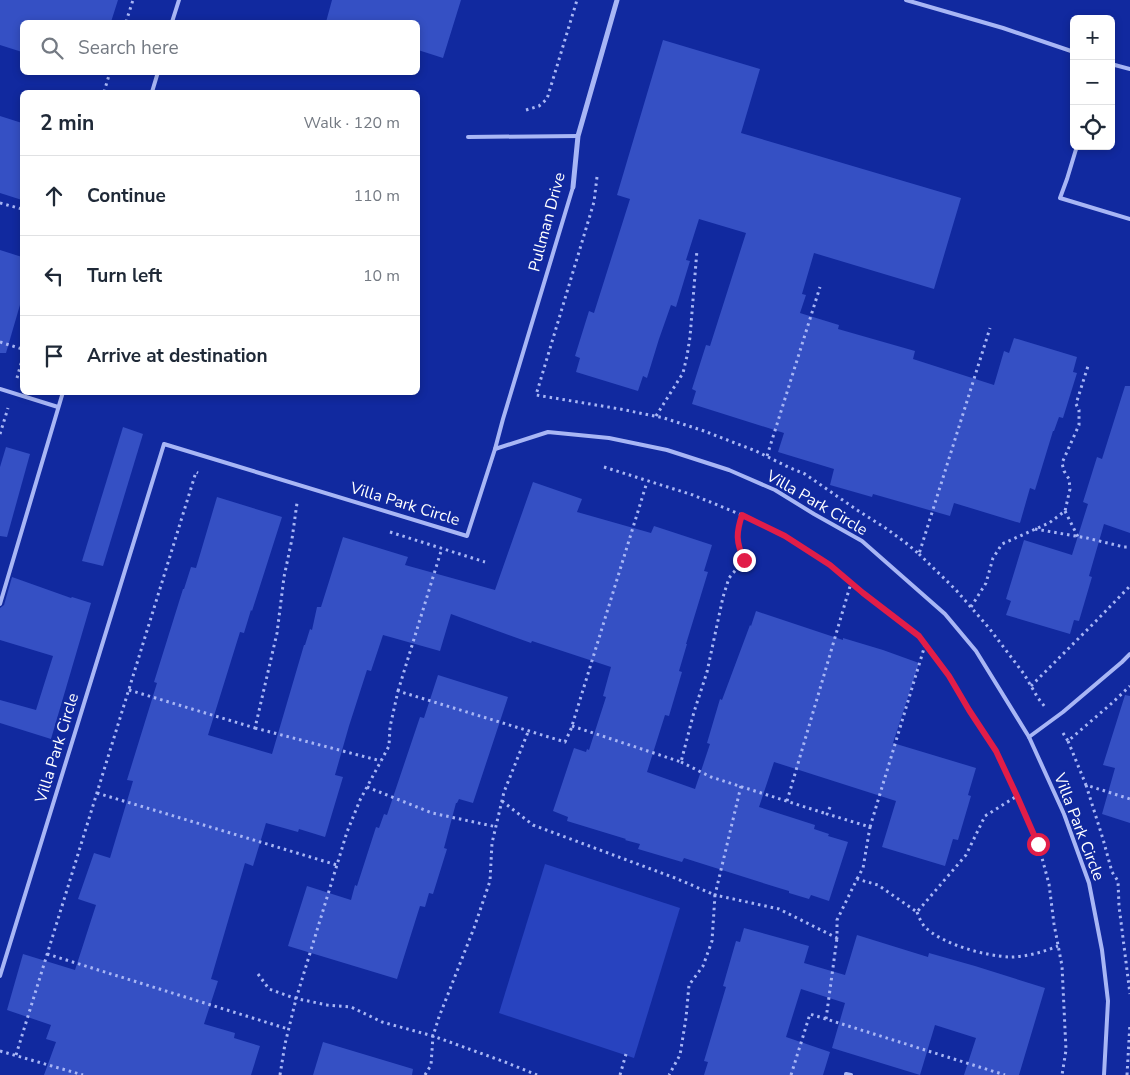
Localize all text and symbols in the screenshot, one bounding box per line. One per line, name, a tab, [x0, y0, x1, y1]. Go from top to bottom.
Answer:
map controls	[1070, 15, 1115, 150]
button: +	[1070, 15, 1115, 60]
search box	[20, 20, 420, 75]
icon: search	[38, 34, 66, 62]
text: Search here	[78, 35, 179, 61]
button: −	[1070, 60, 1115, 105]
button: locate	[1070, 105, 1115, 150]
text: 2 min	[40, 109, 94, 137]
text: Walk · 120 m	[304, 112, 400, 134]
street label: Pullman Drive	[523, 170, 571, 274]
icon: ahead	[40, 182, 68, 210]
text: Continue	[87, 183, 166, 209]
text: 110 m	[353, 185, 400, 207]
icon: left	[40, 262, 68, 290]
text: Turn left	[87, 263, 162, 289]
text: 10 m	[363, 265, 400, 287]
icon: arrive	[40, 342, 68, 370]
text: Arrive at destination	[87, 343, 268, 369]
street label: Villa Park Circle	[761, 465, 872, 541]
street label: Villa Park Circle	[347, 477, 463, 531]
route end	[733, 549, 756, 572]
street label: Villa Park Circle	[30, 690, 84, 806]
street label: Villa Park Circle	[1048, 769, 1110, 884]
route start	[1027, 833, 1050, 856]

